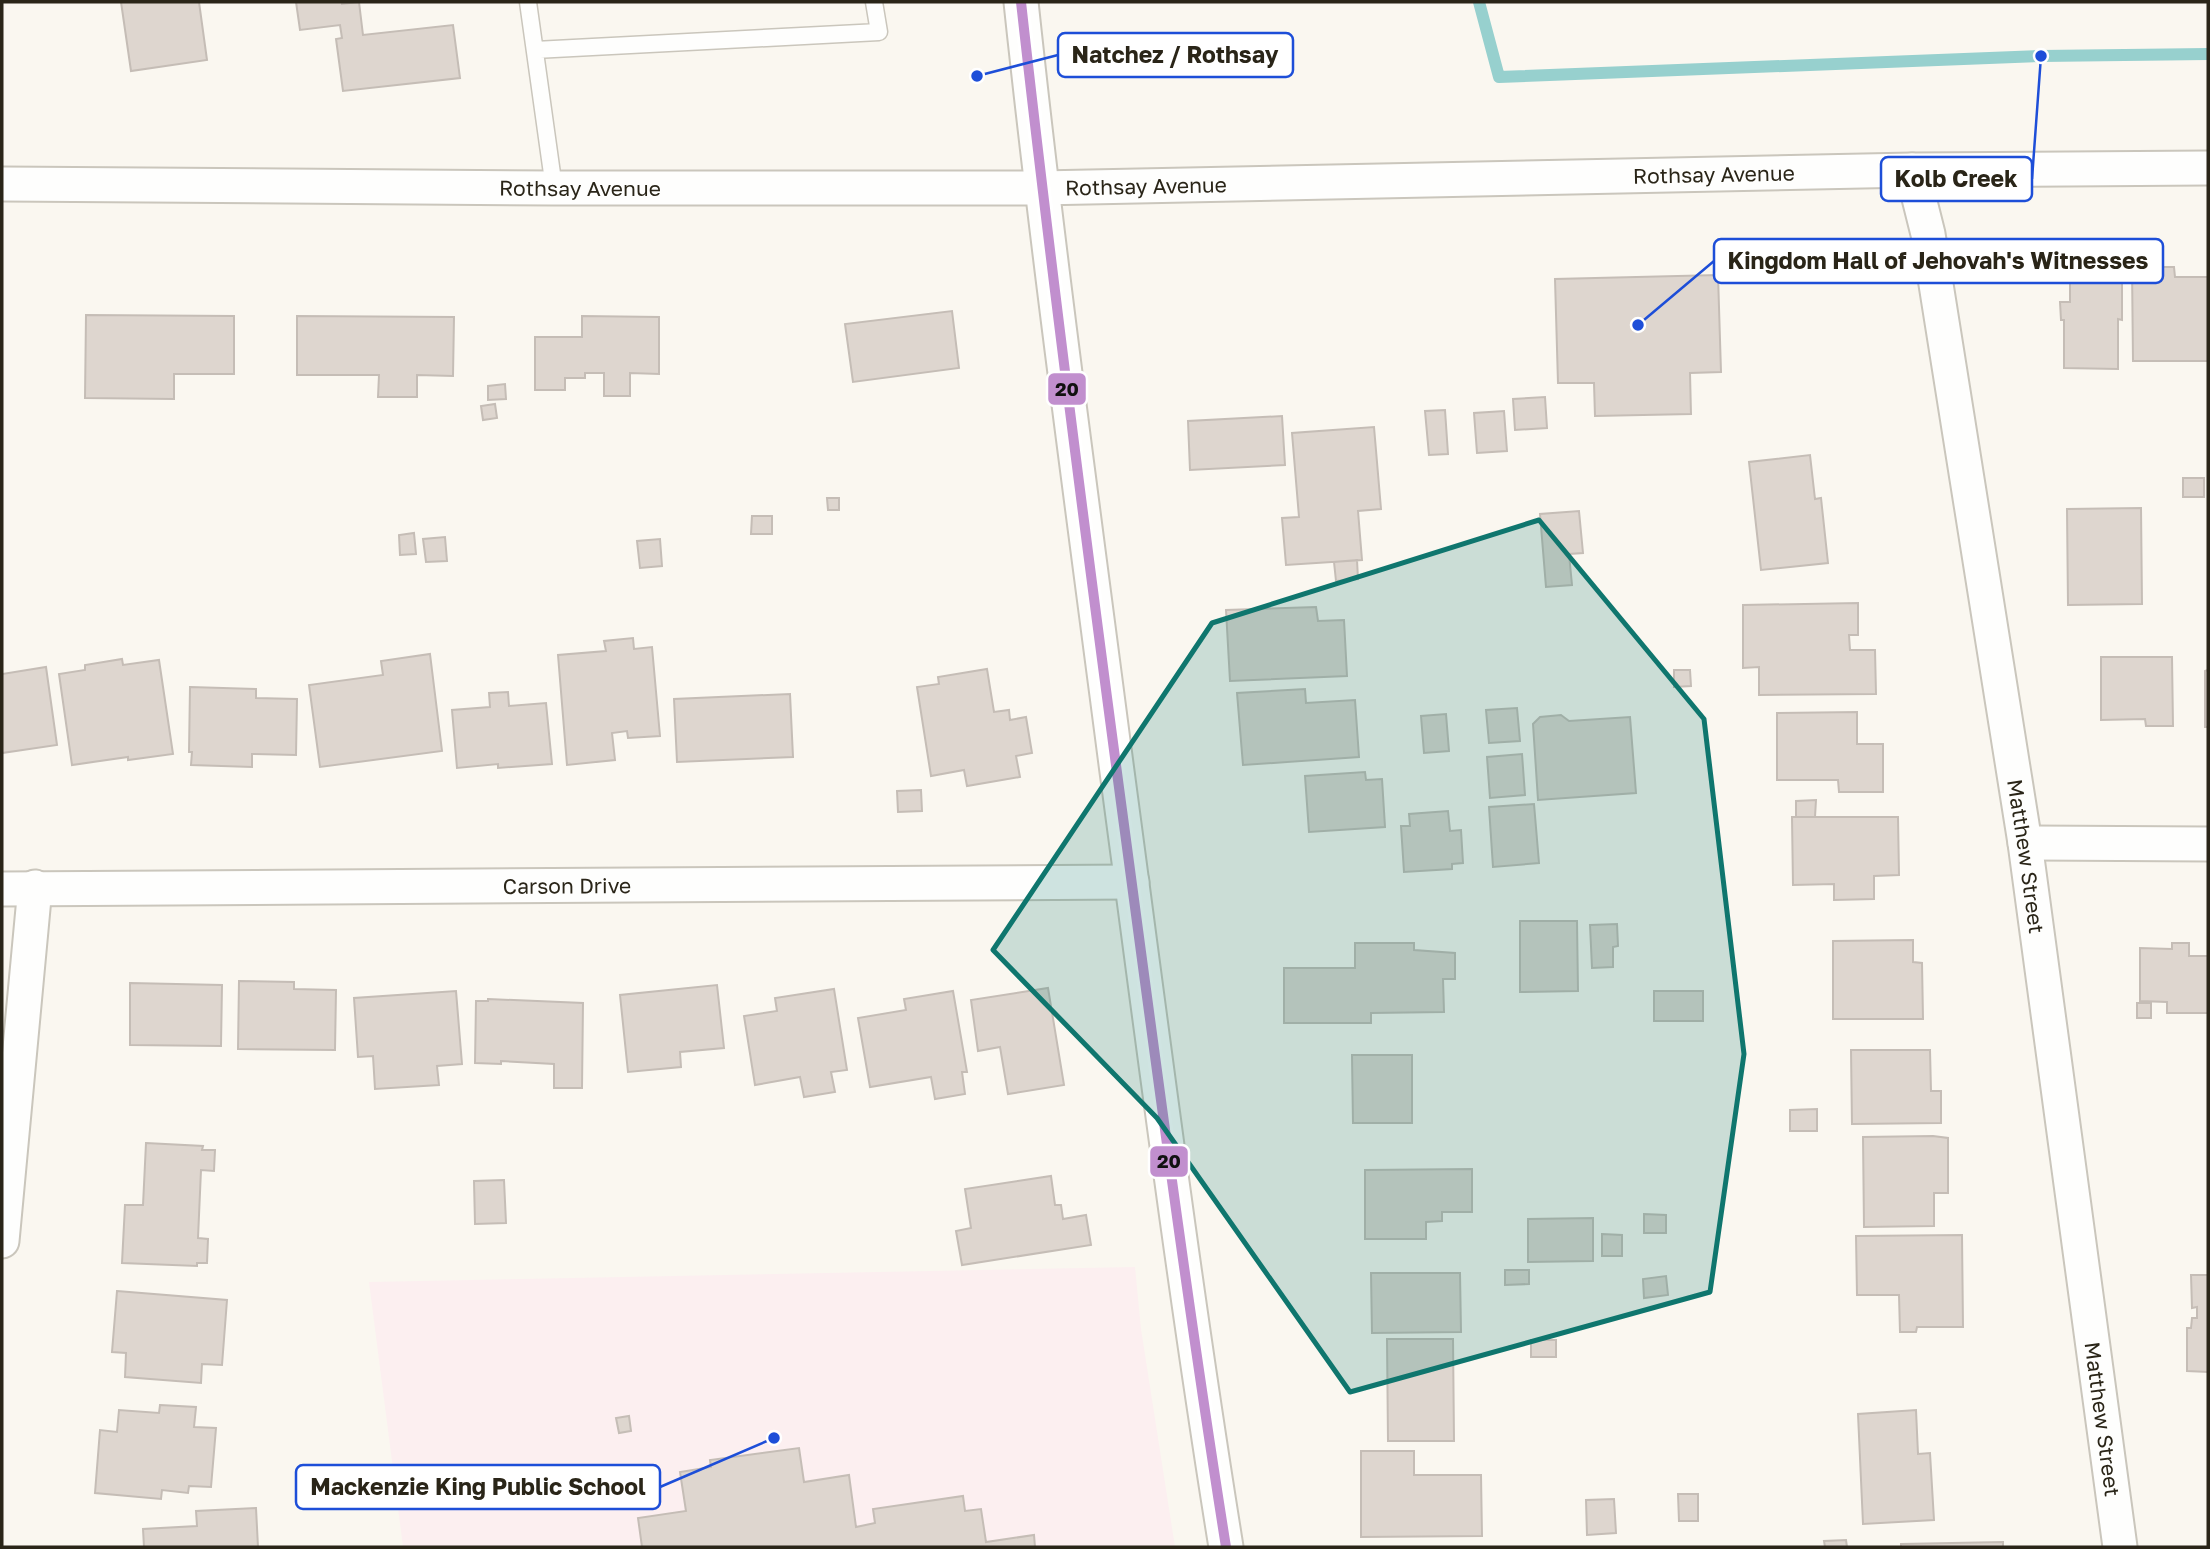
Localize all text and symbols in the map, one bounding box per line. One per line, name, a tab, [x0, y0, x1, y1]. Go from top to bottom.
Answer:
callout: Natchez / Rothsay	[1058, 33, 1293, 77]
text: Natchez / Rothsay	[1072, 40, 1279, 68]
callout: Kolb Creek	[1881, 157, 2032, 201]
street label: Rothsay Avenue	[1633, 159, 1795, 189]
text: Kolb Creek	[1894, 164, 2018, 192]
street label: Rothsay Avenue	[1065, 171, 1227, 200]
street label: Rothsay Avenue	[499, 175, 661, 201]
callout: Kingdom Hall of Jehovah's Witnesses	[1714, 239, 2163, 283]
text: Kingdom Hall of Jehovah's Witnesses	[1728, 246, 2149, 274]
line badge: 20	[1047, 372, 1087, 406]
text: 20	[1055, 377, 1079, 400]
street label: Matthew Street	[2002, 777, 2050, 935]
street label: Carson Drive	[503, 872, 631, 899]
line badge: 20	[1149, 1145, 1189, 1178]
text: 20	[1157, 1149, 1181, 1172]
street label: Matthew Street	[2079, 1340, 2126, 1498]
callout: Mackenzie King Public School	[296, 1465, 660, 1509]
text: Mackenzie King Public School	[310, 1472, 646, 1500]

